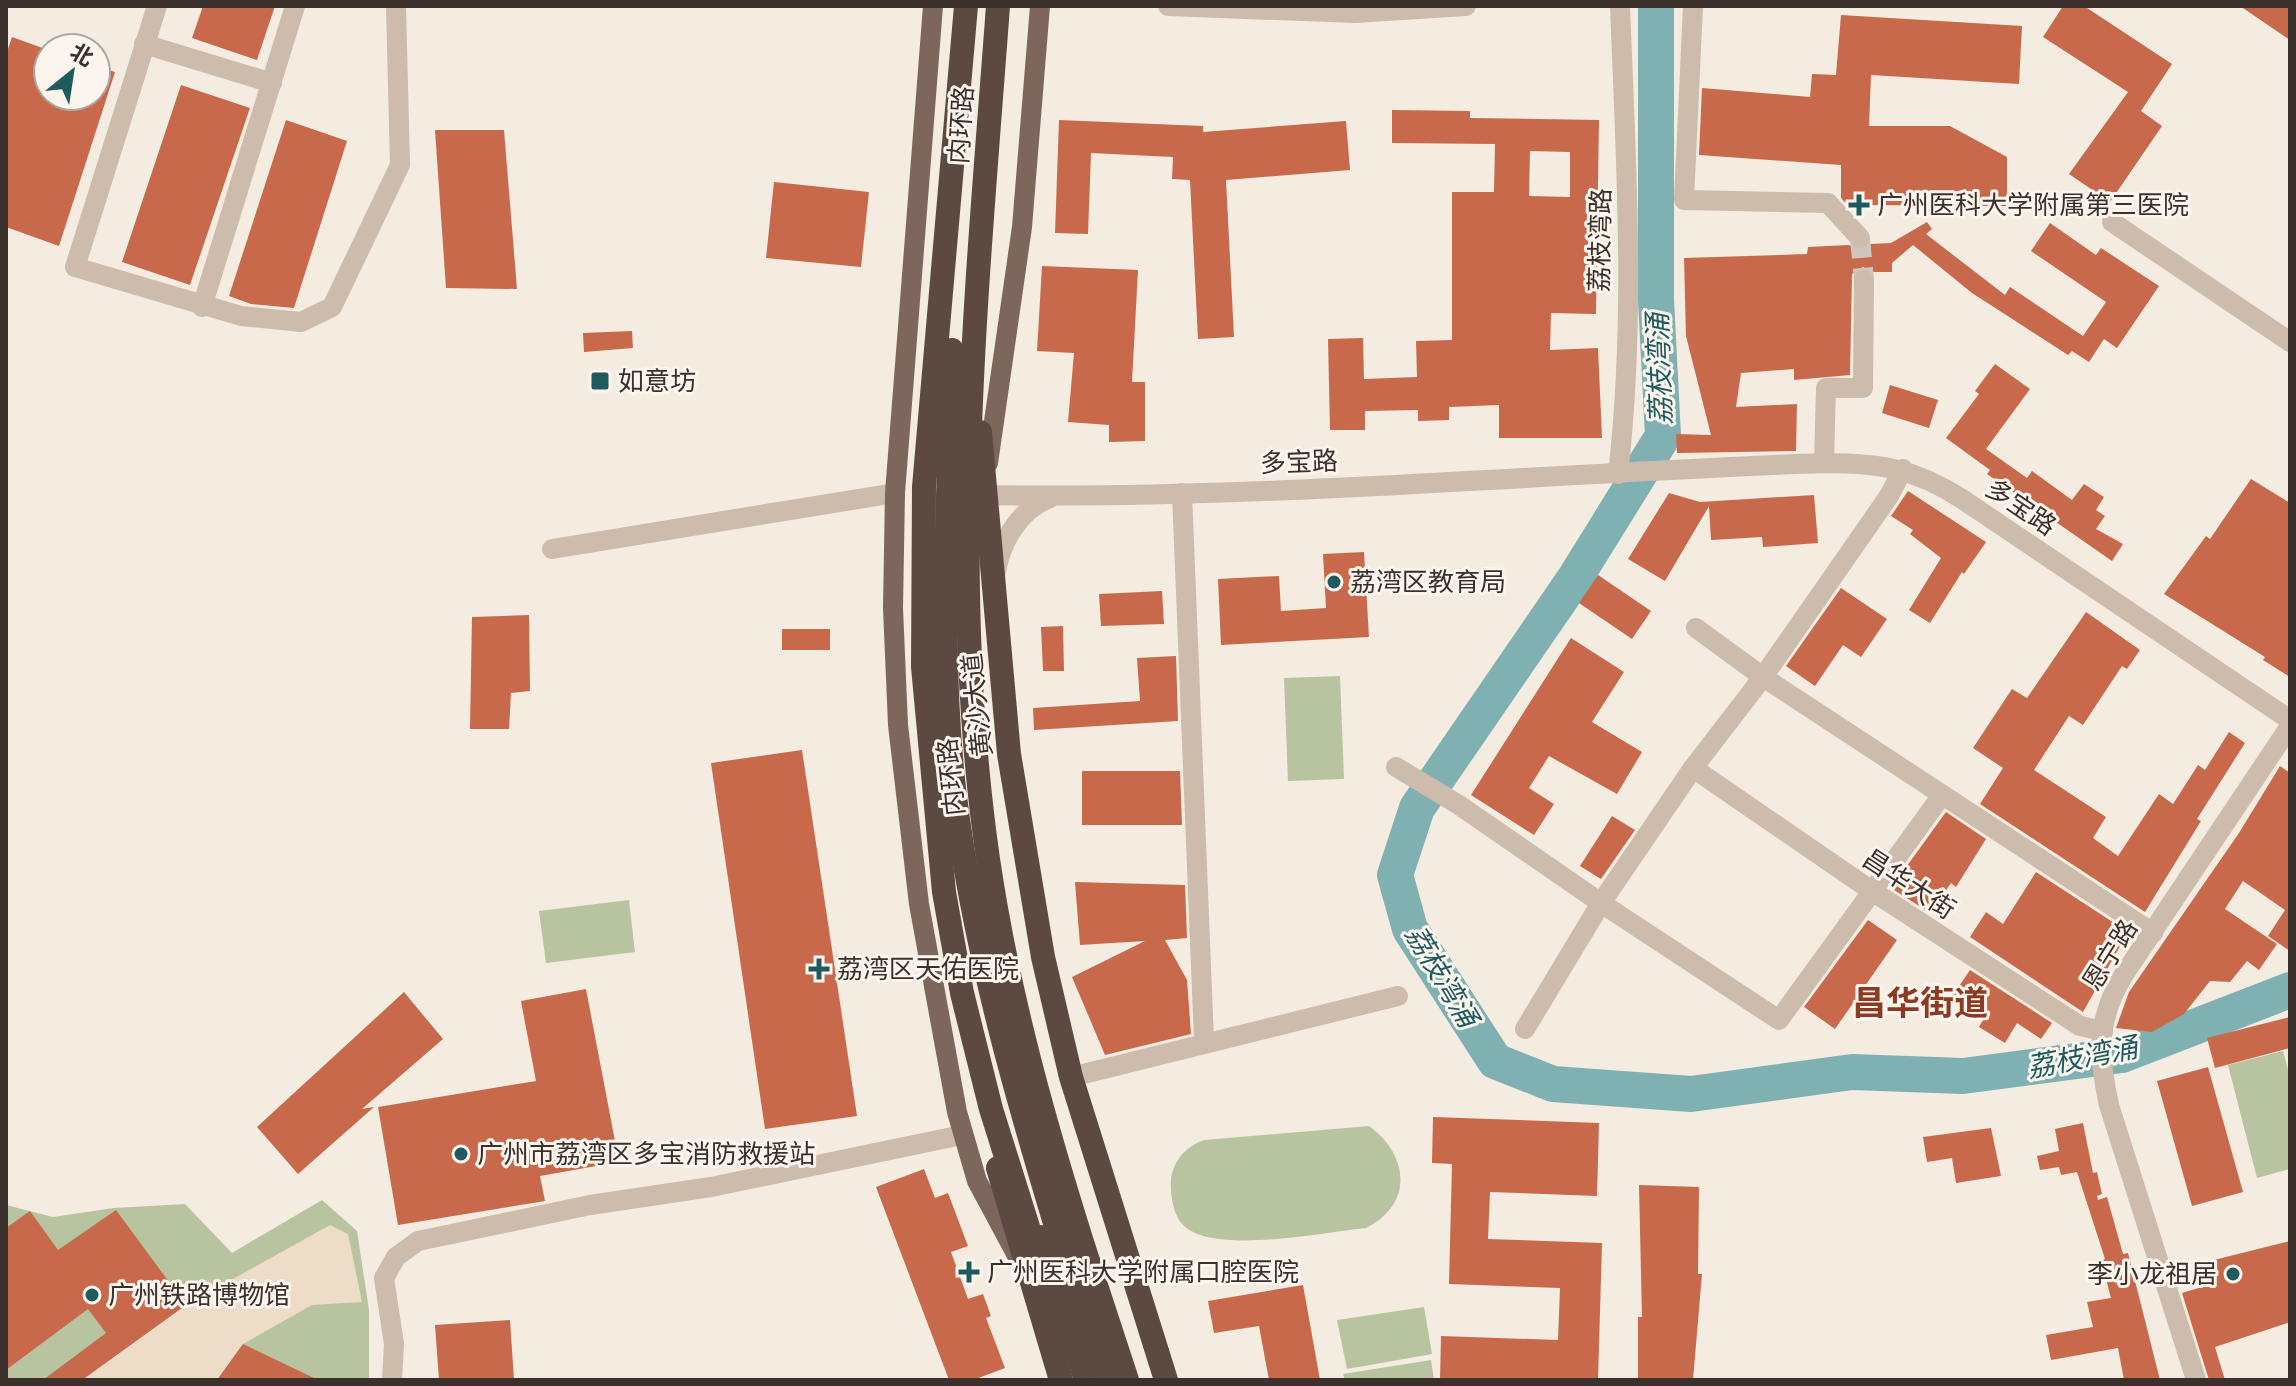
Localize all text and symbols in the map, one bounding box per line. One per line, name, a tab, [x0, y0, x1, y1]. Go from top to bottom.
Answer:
north arrow	[32, 32, 112, 112]
text: 北	[66, 38, 98, 71]
street label: 内环路	[942, 85, 979, 165]
street label: 荔枝湾路	[1583, 188, 1616, 292]
place label: 广州医科大学附属第三医院	[1877, 189, 2189, 220]
marker: 广州医科大学附属第三医院	[1848, 194, 1870, 216]
water label: 荔枝湾涌	[1640, 309, 1677, 426]
place label: 如意坊	[618, 365, 696, 396]
marker: 如意坊	[589, 370, 611, 392]
street label: 多宝路	[1259, 445, 1339, 478]
street label: 多宝路	[1980, 472, 2062, 541]
place label: 荔湾区教育局	[1350, 566, 1506, 597]
marker: 荔湾区教育局	[1325, 573, 1343, 591]
street label: 黄沙大道	[956, 652, 997, 758]
street label: 内环路	[931, 737, 970, 817]
street label: 昌华大街	[1857, 842, 1961, 925]
street label: 恩宁路	[2076, 913, 2143, 996]
water label: 荔枝湾涌	[1399, 919, 1487, 1035]
place label: 荔湾区天佑医院	[837, 953, 1019, 984]
marker: 荔湾区天佑医院	[808, 958, 830, 980]
district label: 昌华街道	[1852, 983, 1988, 1023]
water label: 荔枝湾涌	[2024, 1029, 2143, 1083]
place label: 广州市荔湾区多宝消防救援站	[477, 1138, 815, 1169]
marker: 广州市荔湾区多宝消防救援站	[452, 1145, 470, 1163]
place label: 广州医科大学附属口腔医院	[987, 1256, 1299, 1287]
place label: 李小龙祖居	[2087, 1258, 2217, 1289]
marker: 广州医科大学附属口腔医院	[958, 1261, 980, 1283]
marker: 李小龙祖居	[2224, 1265, 2242, 1283]
place label: 广州铁路博物馆	[108, 1279, 290, 1310]
marker: 广州铁路博物馆	[83, 1286, 101, 1304]

